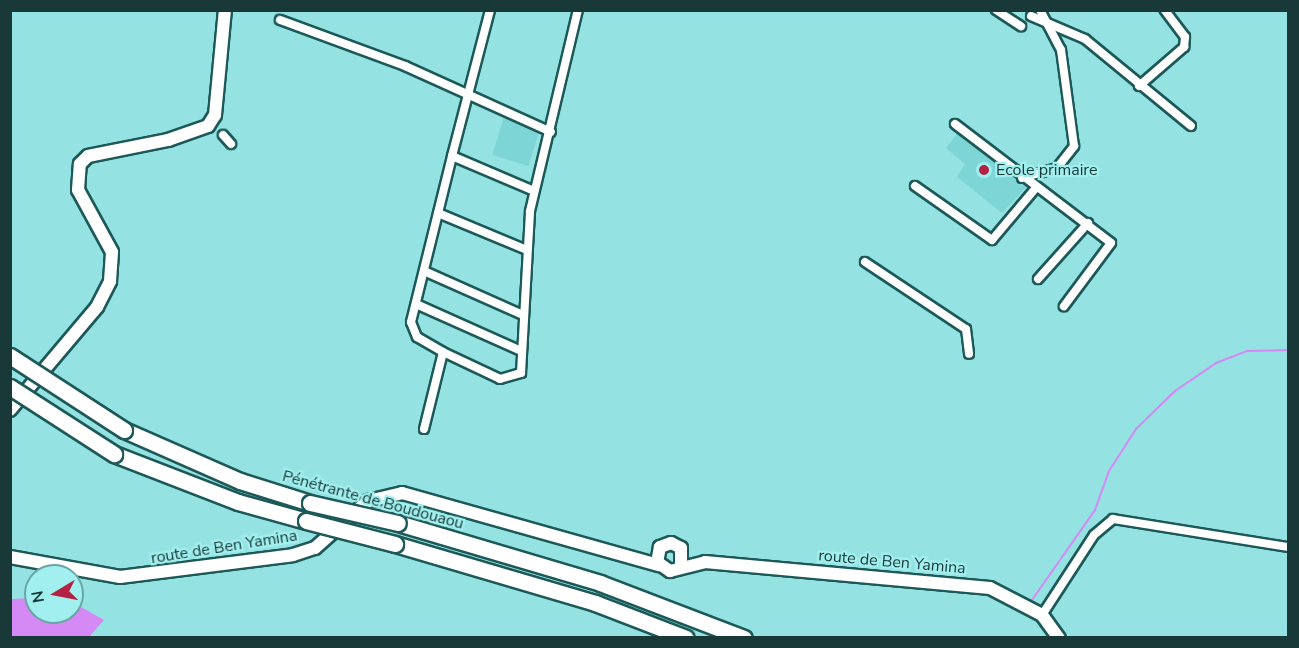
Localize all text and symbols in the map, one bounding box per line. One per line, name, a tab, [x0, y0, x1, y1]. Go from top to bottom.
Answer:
place label: Ecole primaire	[996, 160, 1097, 180]
marker: Ecole primaire	[977, 163, 991, 177]
street label: Pénétrante de Boudouaou	[280, 467, 466, 533]
street label: route de Ben Yamina	[149, 526, 299, 568]
street label: route de Ben Yamina	[817, 546, 967, 578]
north arrow	[24, 564, 84, 624]
text: N	[26, 589, 50, 605]

